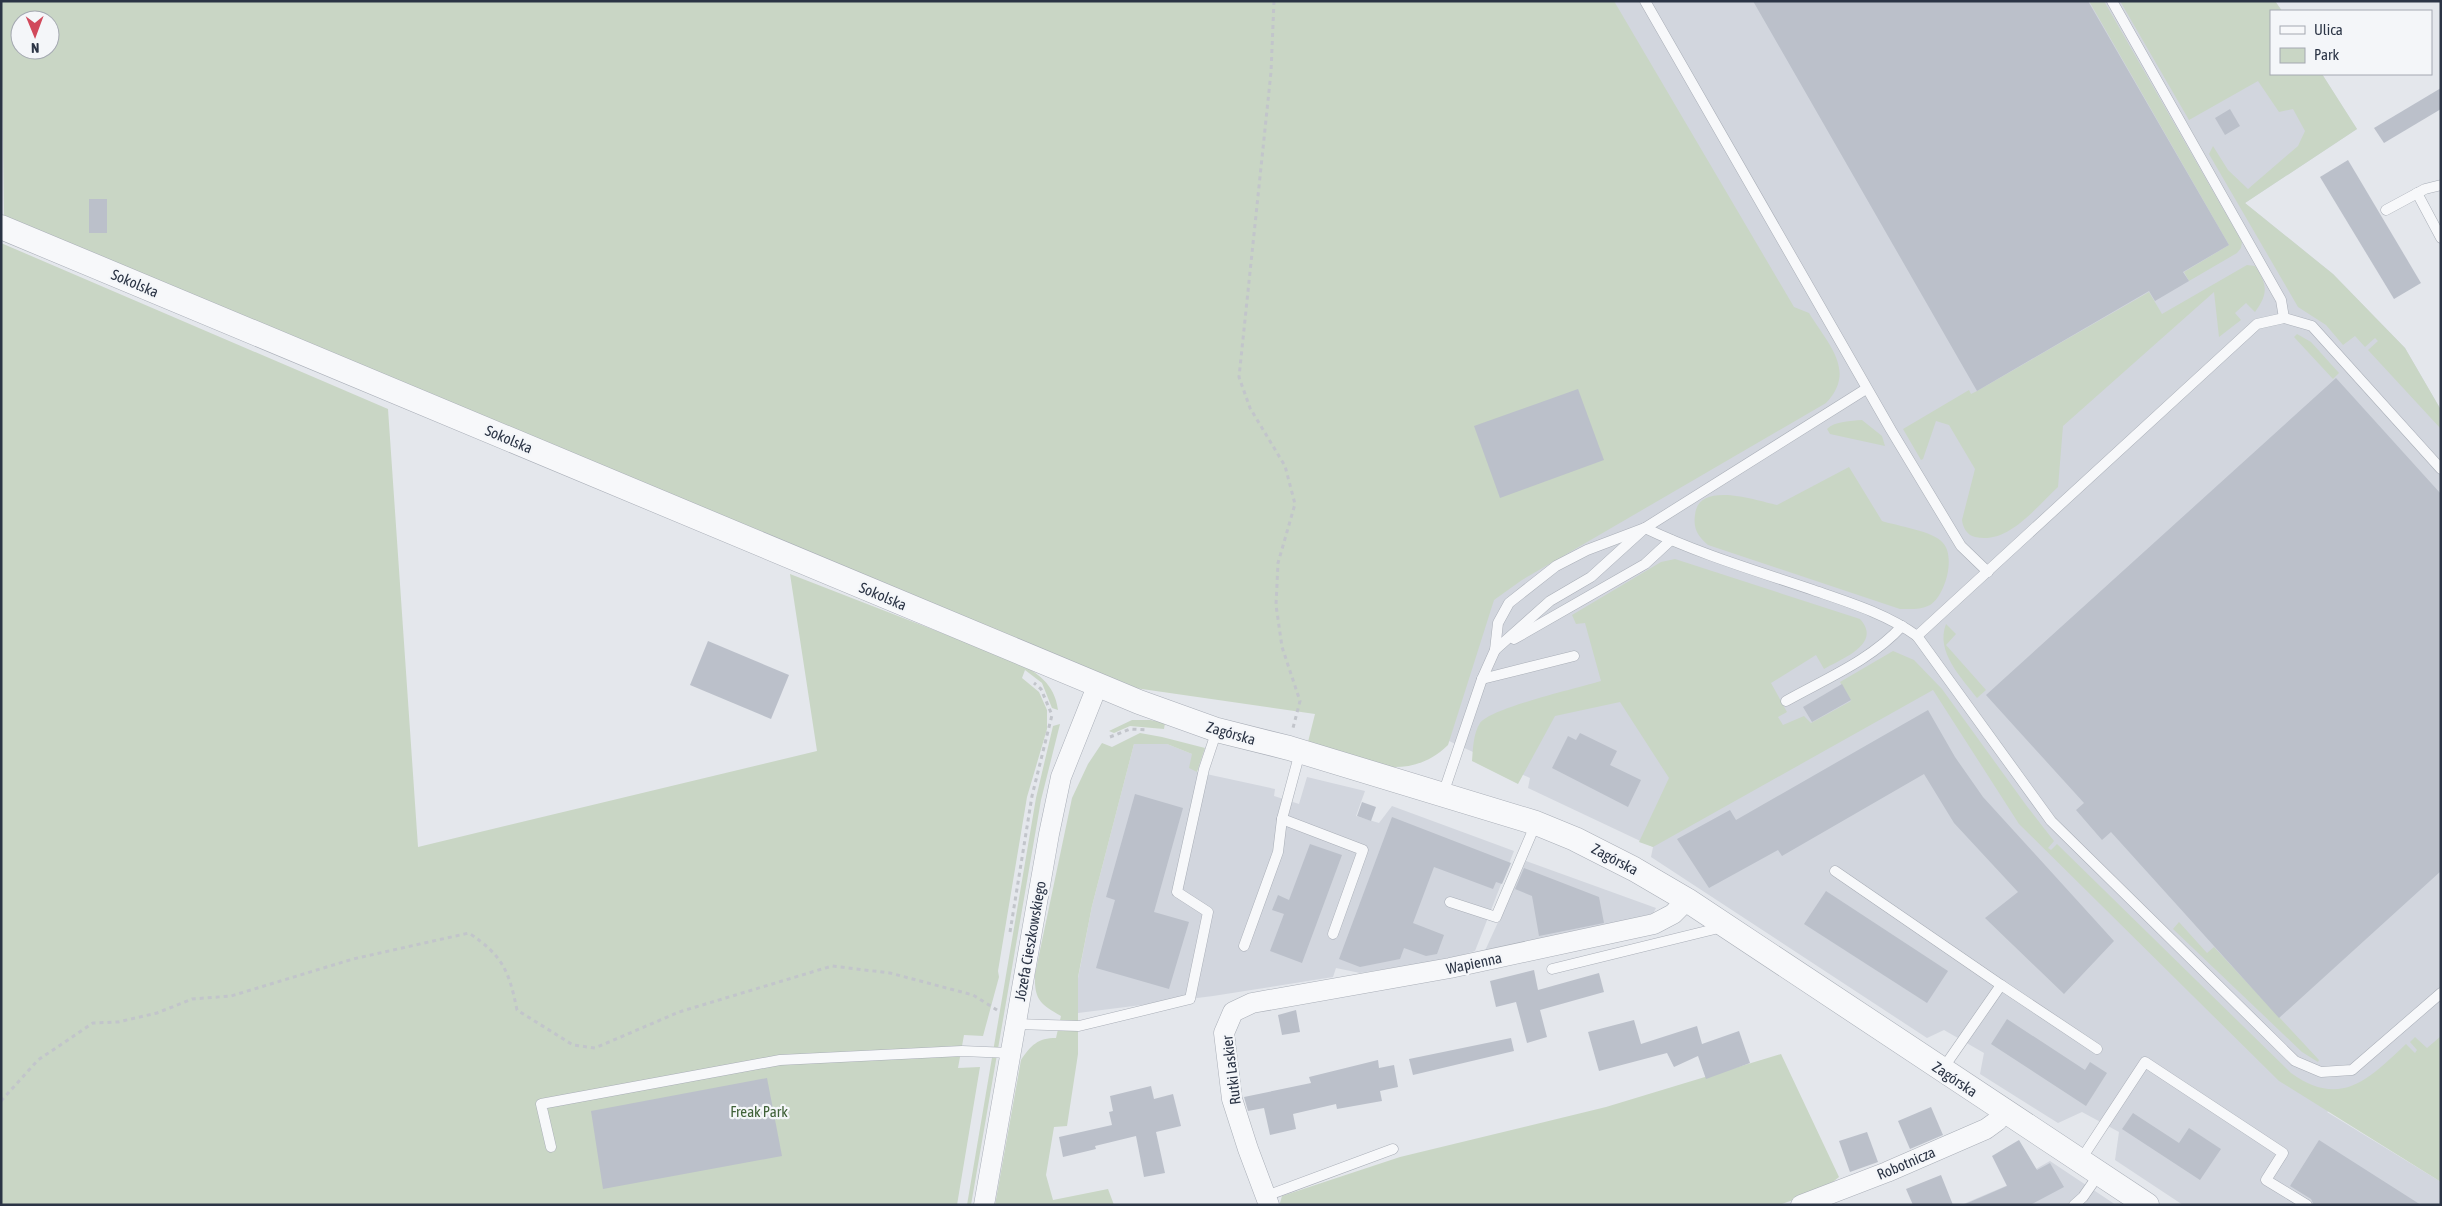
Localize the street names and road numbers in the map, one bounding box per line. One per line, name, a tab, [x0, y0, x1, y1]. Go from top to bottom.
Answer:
street label: Sokolska	[109, 265, 161, 301]
street label: Sokolska	[483, 421, 535, 457]
street label: Sokolska	[857, 578, 909, 614]
street label: Zagórska	[1205, 718, 1257, 748]
street label: Zagórska	[1589, 840, 1641, 878]
street label: Józefa Cieszkowskiego	[1011, 880, 1049, 1002]
street label: Wapienna	[1445, 949, 1503, 977]
street label: Rutki Laskier	[1218, 1034, 1244, 1106]
street label: Zagórska	[1929, 1058, 1981, 1100]
street label: Robotnicza	[1874, 1143, 1938, 1183]

